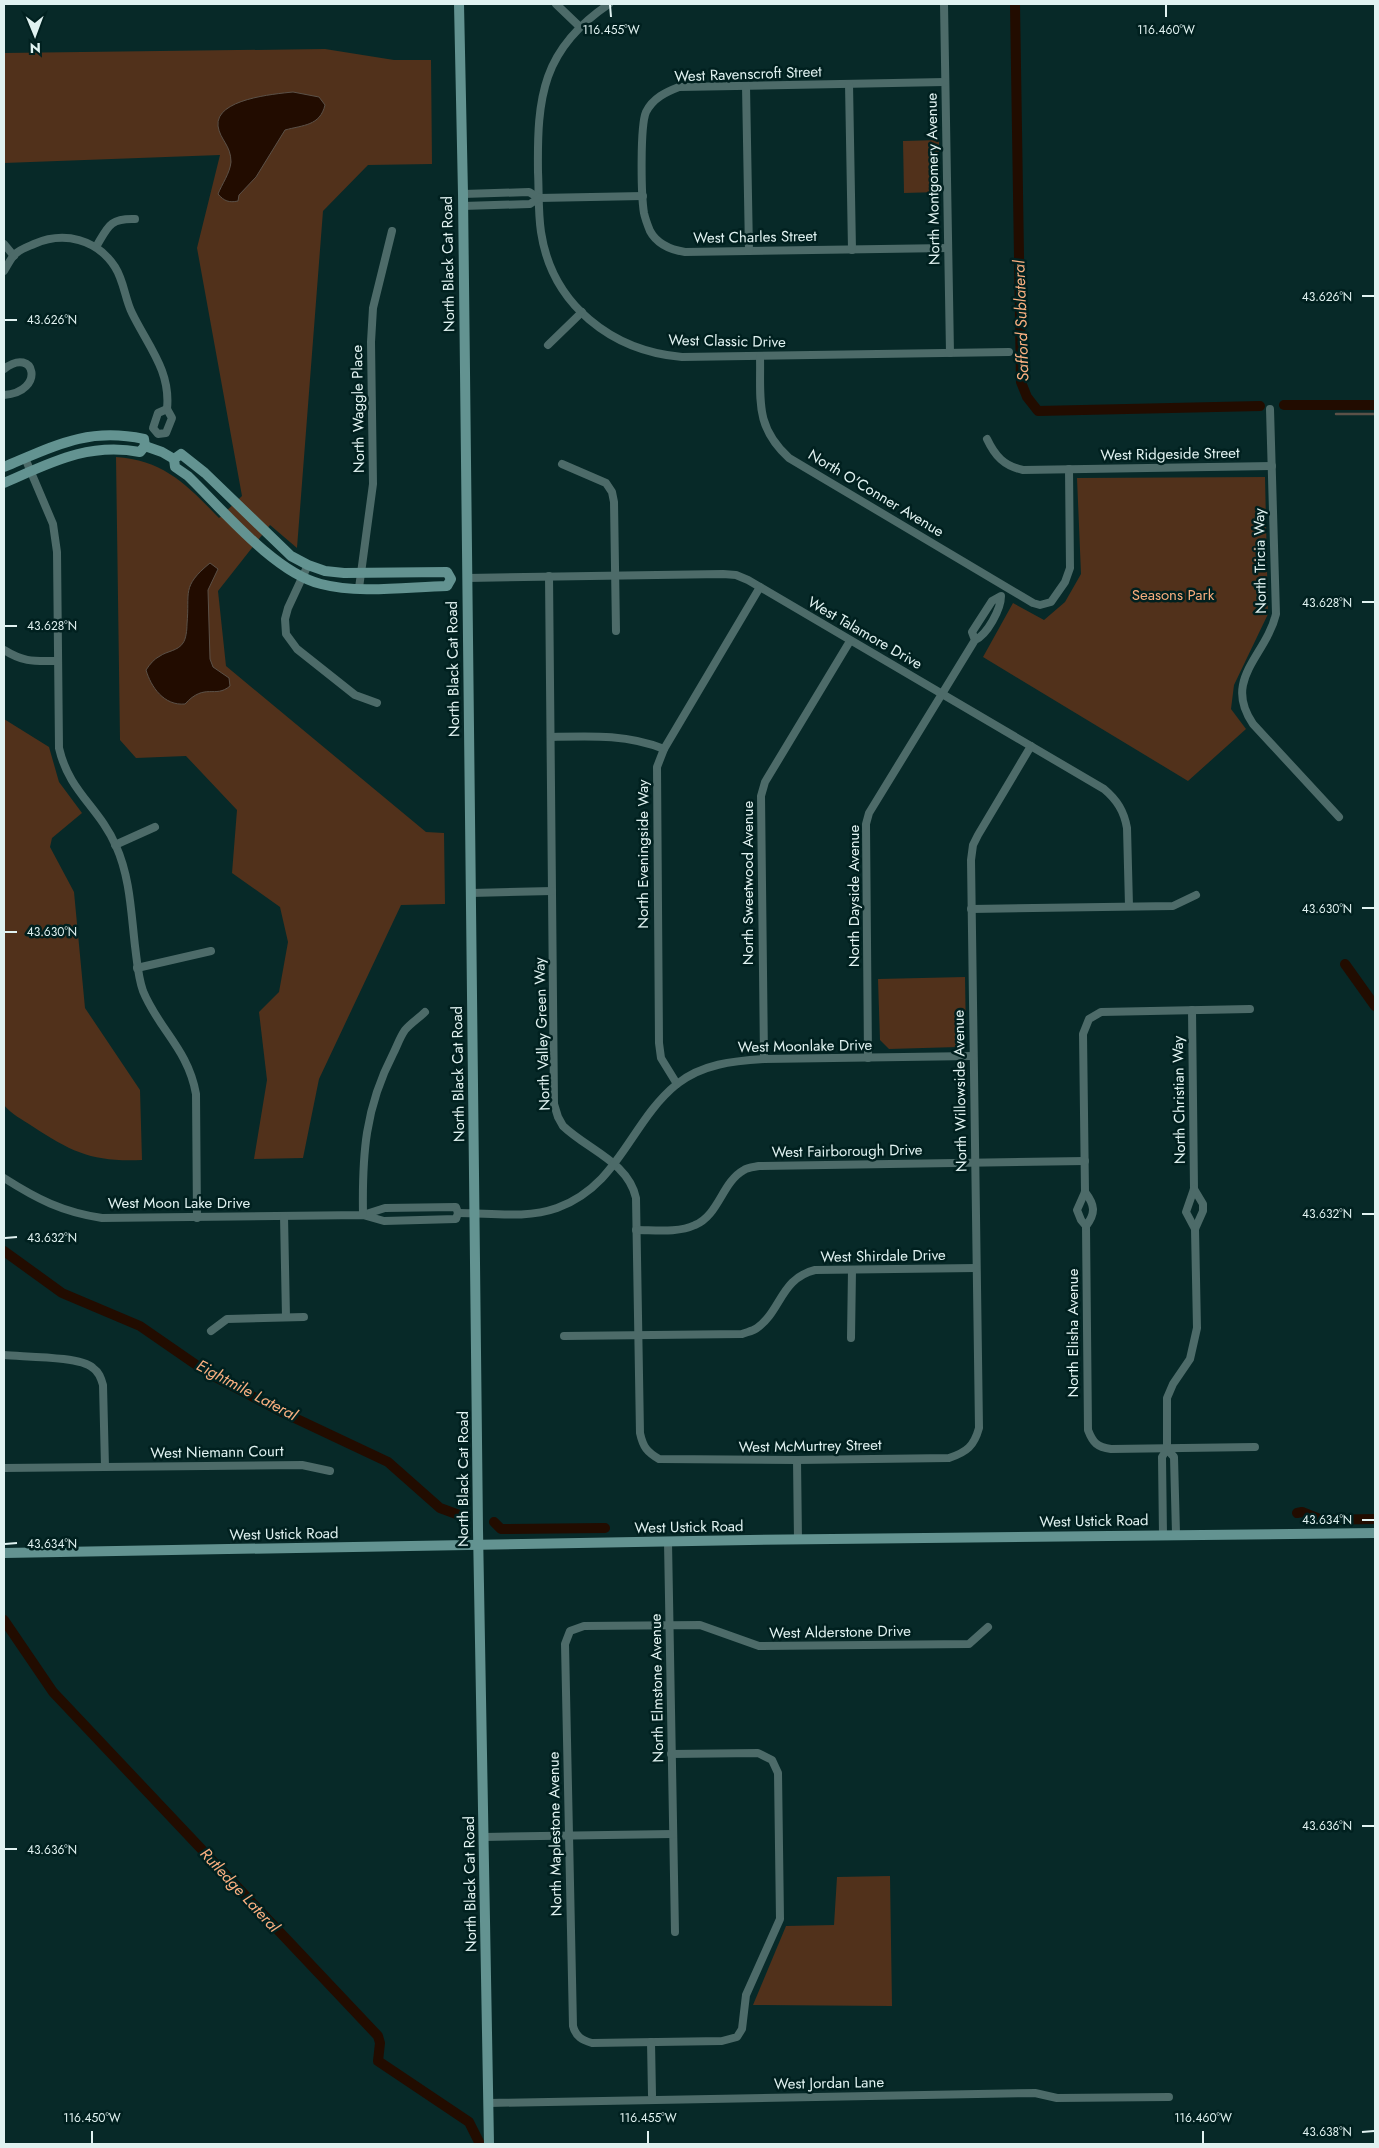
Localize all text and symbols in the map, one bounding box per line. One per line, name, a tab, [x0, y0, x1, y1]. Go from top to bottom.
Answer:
north arrow	[10, 10, 60, 60]
text: 116.455°W	[582, 21, 640, 39]
text: 116.460°W	[1137, 21, 1195, 39]
text: N	[29, 38, 41, 58]
street label: West Ravenscroft Street	[674, 60, 823, 88]
street label: North Montgomery Avenue	[920, 92, 946, 265]
street label: North Black Cat Road	[436, 196, 460, 332]
street label: West Charles Street	[693, 225, 817, 249]
water label: Safford Sublateral	[1007, 259, 1035, 382]
text: 43.626°N	[1302, 288, 1352, 306]
text: 43.626°N	[27, 311, 77, 329]
street label: West Classic Drive	[668, 329, 786, 353]
street label: North Waggle Place	[346, 345, 370, 473]
street label: West Ridgeside Street	[1100, 442, 1240, 466]
street label: North O'Conner Avenue	[804, 444, 948, 542]
street label: North Tricia Way	[1248, 508, 1272, 614]
park label: Seasons Park	[1132, 584, 1215, 606]
street label: West Talamore Drive	[804, 591, 927, 675]
text: 43.628°N	[1302, 594, 1352, 612]
street label: North Black Cat Road	[441, 601, 465, 737]
text: 43.628°N	[27, 617, 77, 635]
street label: North Eveningside Way	[632, 779, 654, 929]
street label: North Sweetwood Avenue	[737, 801, 759, 965]
street label: North Dayside Avenue	[843, 825, 865, 967]
text: 43.630°N	[1302, 900, 1352, 918]
text: 43.630°N	[27, 923, 77, 941]
street label: North Valley Green Way	[528, 957, 556, 1111]
street label: North Black Cat Road	[446, 1006, 470, 1142]
street label: North Willowside Avenue	[948, 1009, 972, 1172]
street label: West Moonlake Drive	[738, 1034, 873, 1058]
street label: North Christian Way	[1167, 1035, 1191, 1164]
street label: West Fairborough Drive	[771, 1139, 923, 1163]
street label: West Moon Lake Drive	[108, 1192, 250, 1214]
text: 43.632°N	[1302, 1205, 1352, 1223]
text: 43.632°N	[27, 1229, 77, 1247]
street label: West Shirdale Drive	[820, 1244, 946, 1268]
street label: North Elisha Avenue	[1062, 1268, 1084, 1397]
water label: Eightmile Lateral	[193, 1354, 303, 1427]
street label: North Black Cat Road	[452, 1411, 474, 1547]
street label: West McMurtrey Street	[738, 1434, 882, 1458]
street label: West Niemann Court	[150, 1440, 284, 1464]
street label: West Ustick Road	[1039, 1509, 1149, 1533]
text: 43.634°N	[1302, 1511, 1352, 1529]
street label: West Ustick Road	[634, 1515, 744, 1539]
street label: West Ustick Road	[229, 1522, 339, 1546]
text: 43.634°N	[27, 1535, 77, 1553]
street label: North Elmstone Avenue	[645, 1613, 669, 1763]
street label: West Alderstone Drive	[769, 1620, 911, 1644]
street label: North Maplestone Avenue	[543, 1751, 567, 1917]
street label: North Black Cat Road	[458, 1816, 482, 1952]
text: 43.636°N	[1302, 1817, 1352, 1835]
text: 43.636°N	[27, 1841, 77, 1859]
water label: Rutledge Lateral	[195, 1843, 286, 1938]
street label: West Jordan Lane	[774, 2071, 885, 2095]
text: 116.450°W	[63, 2109, 121, 2127]
text: 116.455°W	[619, 2109, 677, 2127]
text: 116.460°W	[1174, 2109, 1232, 2127]
text: 43.638°N	[1302, 2123, 1352, 2141]

